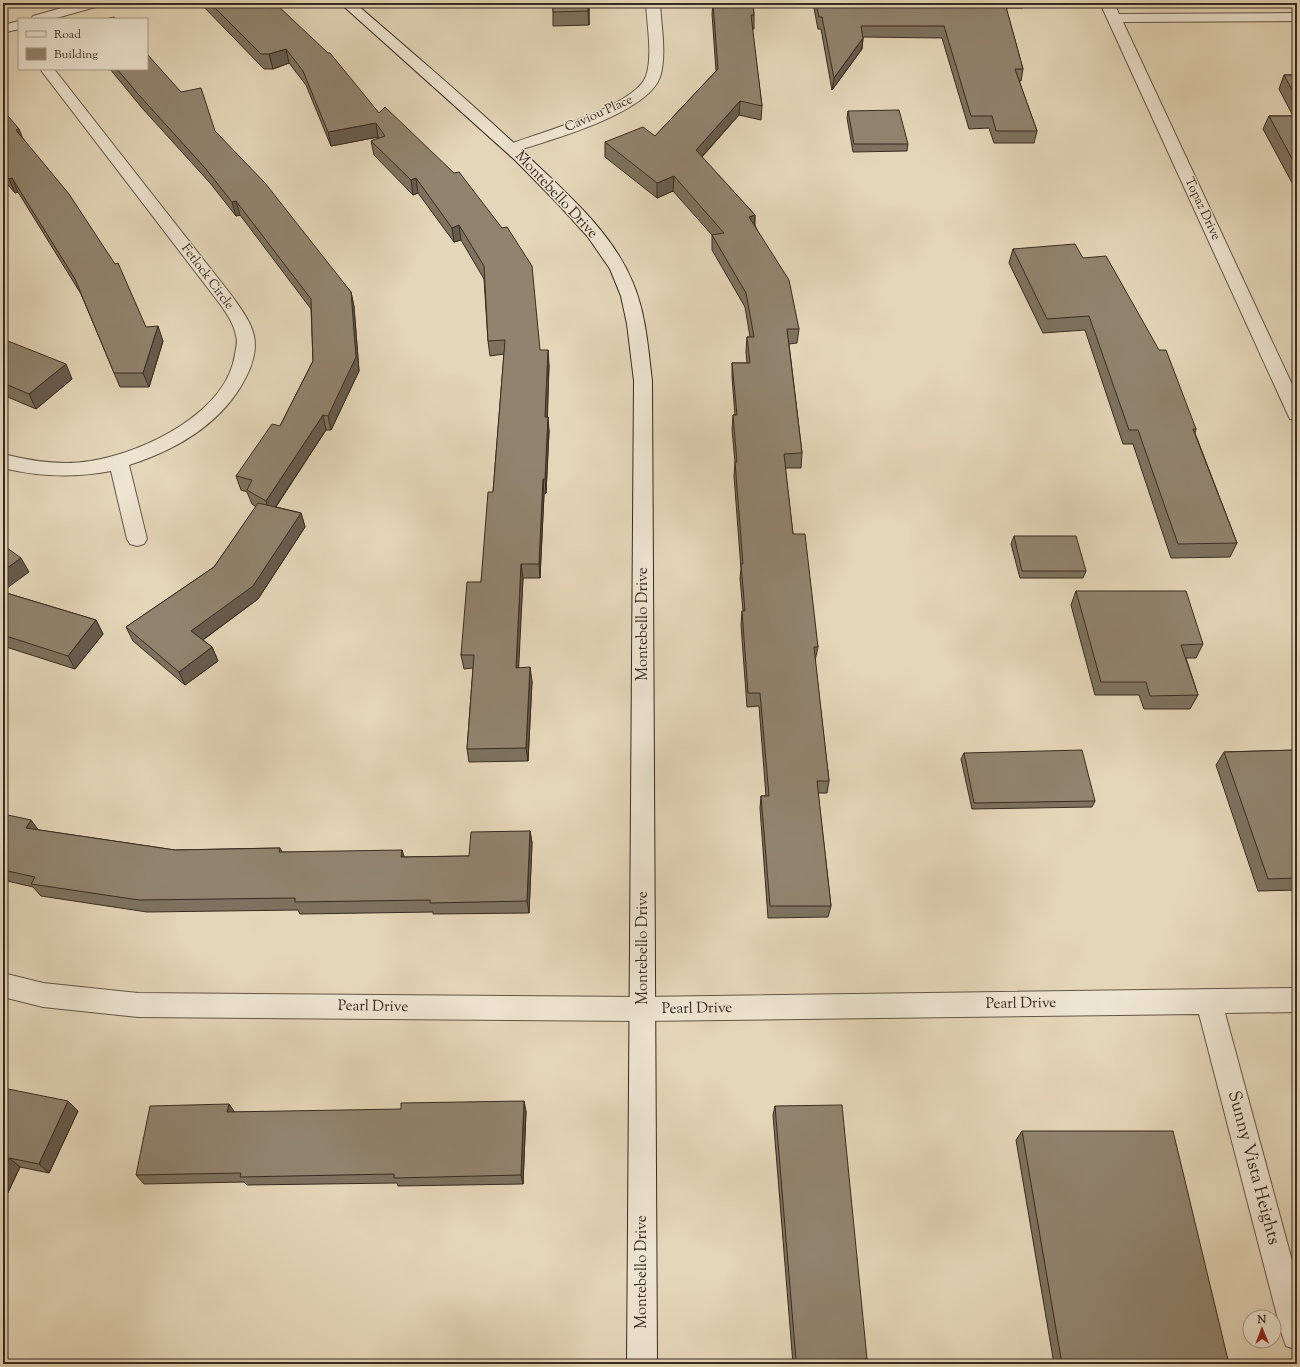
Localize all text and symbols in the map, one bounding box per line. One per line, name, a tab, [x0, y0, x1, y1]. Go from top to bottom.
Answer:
legend	[18, 18, 148, 70]
text: Road	[54, 26, 81, 44]
text: Building	[54, 46, 98, 64]
street label: Caviou Place	[562, 91, 636, 137]
street label: Montebello Drive	[510, 146, 602, 244]
street label: Topaz Drive	[1180, 175, 1224, 243]
street label: Fetlock Circle	[176, 240, 238, 314]
street label: Montebello Drive	[633, 567, 654, 681]
street label: Montebello Drive	[633, 891, 654, 1005]
street label: Pearl Drive	[986, 993, 1056, 1015]
street label: Pearl Drive	[338, 996, 408, 1018]
street label: Pearl Drive	[662, 998, 732, 1020]
street label: Sunny Vista Heights	[1220, 1088, 1286, 1248]
street label: Montebello Drive	[632, 1215, 653, 1329]
north arrow	[1242, 1309, 1282, 1349]
text: N	[1256, 1312, 1267, 1328]

